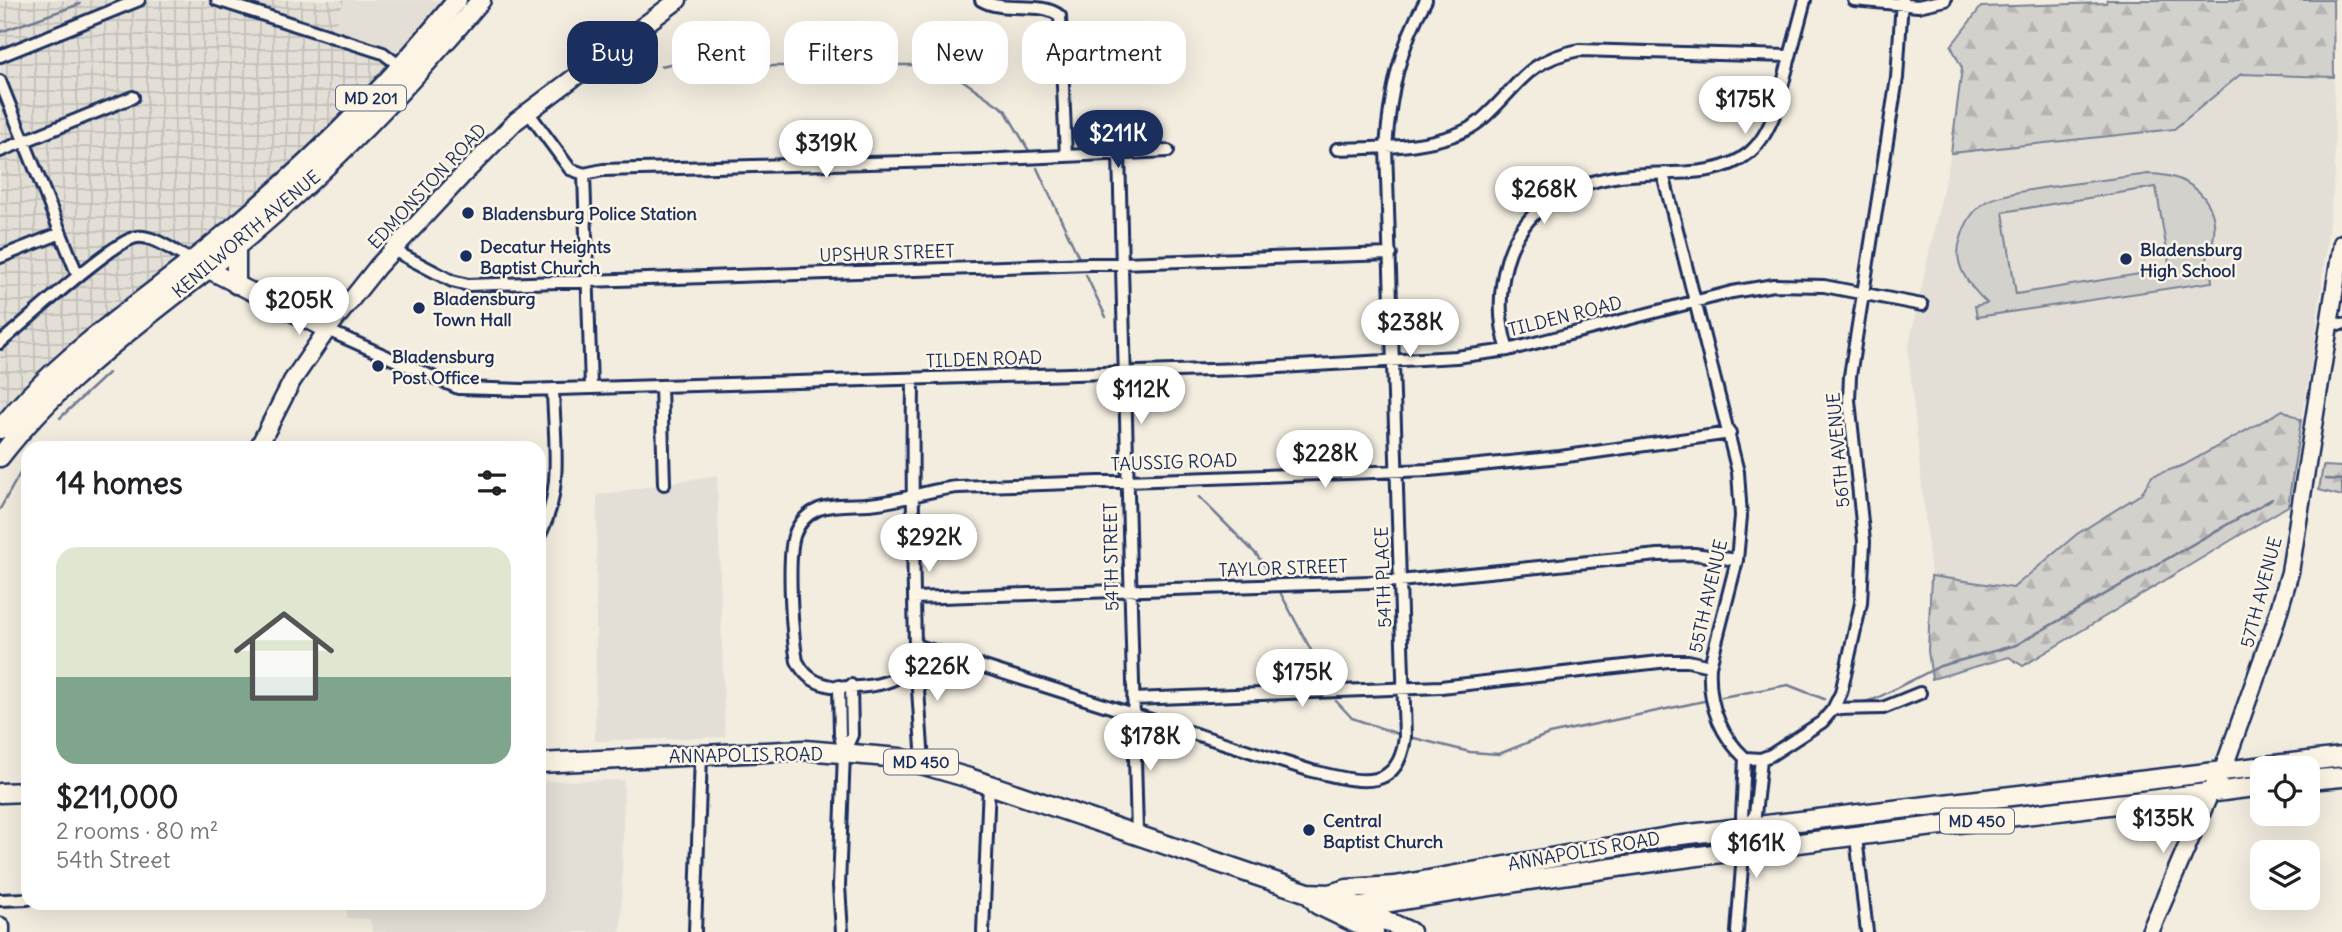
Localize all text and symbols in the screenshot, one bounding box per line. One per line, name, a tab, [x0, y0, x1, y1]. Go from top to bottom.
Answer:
chip: Buy	[567, 21, 658, 84]
chip: Rent	[672, 21, 770, 84]
chip: Filters	[784, 21, 898, 84]
chip: New	[912, 21, 1008, 84]
chip: Apartment	[1022, 21, 1186, 84]
pin: $175K	[1696, 76, 1794, 136]
text: $175K	[1715, 84, 1775, 113]
road number: MD 201	[336, 86, 406, 110]
pin: $211K	[1069, 110, 1167, 170]
street label: EDMONSTON ROAD	[363, 118, 491, 254]
text: $211K	[1089, 118, 1147, 147]
pin: $319K	[777, 120, 875, 180]
text: $319K	[795, 128, 857, 157]
street label: KENILWORTH AVENUE	[167, 165, 325, 303]
pin: $268K	[1495, 166, 1593, 226]
text: $268K	[1511, 174, 1577, 203]
place label: Bladensburg Police Station	[482, 202, 697, 225]
marker: Bladensburg Police Station	[460, 205, 476, 221]
place label: Decatur Heights Baptist Church	[480, 235, 611, 279]
place label: Bladensburg High School	[2140, 238, 2242, 282]
street label: UPSHUR STREET	[819, 239, 955, 267]
marker: Decatur Heights Baptist Church	[458, 248, 474, 264]
marker: Bladensburg High School	[2118, 251, 2134, 267]
pin: $205K	[250, 278, 348, 337]
text: $205K	[265, 285, 333, 314]
place label: Bladensburg Town Hall	[433, 287, 535, 331]
street label: TILDEN ROAD	[1506, 291, 1624, 341]
marker: Bladensburg Town Hall	[411, 300, 427, 316]
pin: $238K	[1361, 300, 1459, 359]
text: $238K	[1377, 307, 1443, 336]
place label: Bladensburg Post Office	[392, 345, 494, 389]
street label: TILDEN ROAD	[925, 345, 1043, 373]
marker: Bladensburg Post Office	[370, 358, 386, 374]
pin: $112K	[1092, 366, 1190, 426]
text: $112K	[1112, 374, 1170, 403]
street label: 56TH AVENUE	[1822, 391, 1854, 509]
pin: $228K	[1276, 430, 1374, 490]
text: $228K	[1292, 438, 1358, 467]
street label: TAUSSIG ROAD	[1110, 448, 1238, 476]
text: 14 homes	[56, 464, 183, 502]
icon: filters	[473, 464, 511, 502]
street label: 54TH STREET	[1099, 503, 1123, 611]
pin: $292K	[880, 514, 978, 574]
text: $292K	[896, 522, 962, 551]
street label: 54TH PLACE	[1370, 526, 1396, 628]
street label: 57TH AVENUE	[2235, 534, 2287, 650]
street label: 55TH AVENUE	[1684, 537, 1732, 655]
street label: TAYLOR STREET	[1218, 554, 1348, 582]
icon: home	[221, 593, 347, 719]
pin: $226K	[888, 644, 986, 703]
pin: $175K	[1253, 650, 1351, 709]
text: $226K	[904, 651, 970, 680]
text: $175K	[1272, 657, 1332, 686]
pin: $178K	[1101, 714, 1199, 773]
text: $178K	[1120, 721, 1180, 750]
street label: ANNAPOLIS ROAD	[669, 742, 823, 768]
road number: MD 450	[884, 750, 958, 775]
map controls	[2250, 756, 2320, 910]
button: locate	[2250, 756, 2320, 826]
text: $211,000	[56, 778, 178, 816]
pin: $135K	[2114, 796, 2212, 855]
text: $135K	[2132, 803, 2194, 832]
road number: MD 450	[1940, 808, 2014, 834]
place label: Central Baptist Church	[1323, 809, 1444, 853]
text: 2 rooms · 80 m²	[56, 816, 218, 845]
pin: $161K	[1707, 820, 1805, 880]
marker: Central Baptist Church	[1301, 822, 1317, 838]
street label: ANNAPOLIS ROAD	[1506, 826, 1662, 876]
text: $161K	[1727, 828, 1785, 857]
button: layers	[2250, 840, 2320, 910]
text: 54th Street	[56, 845, 170, 874]

